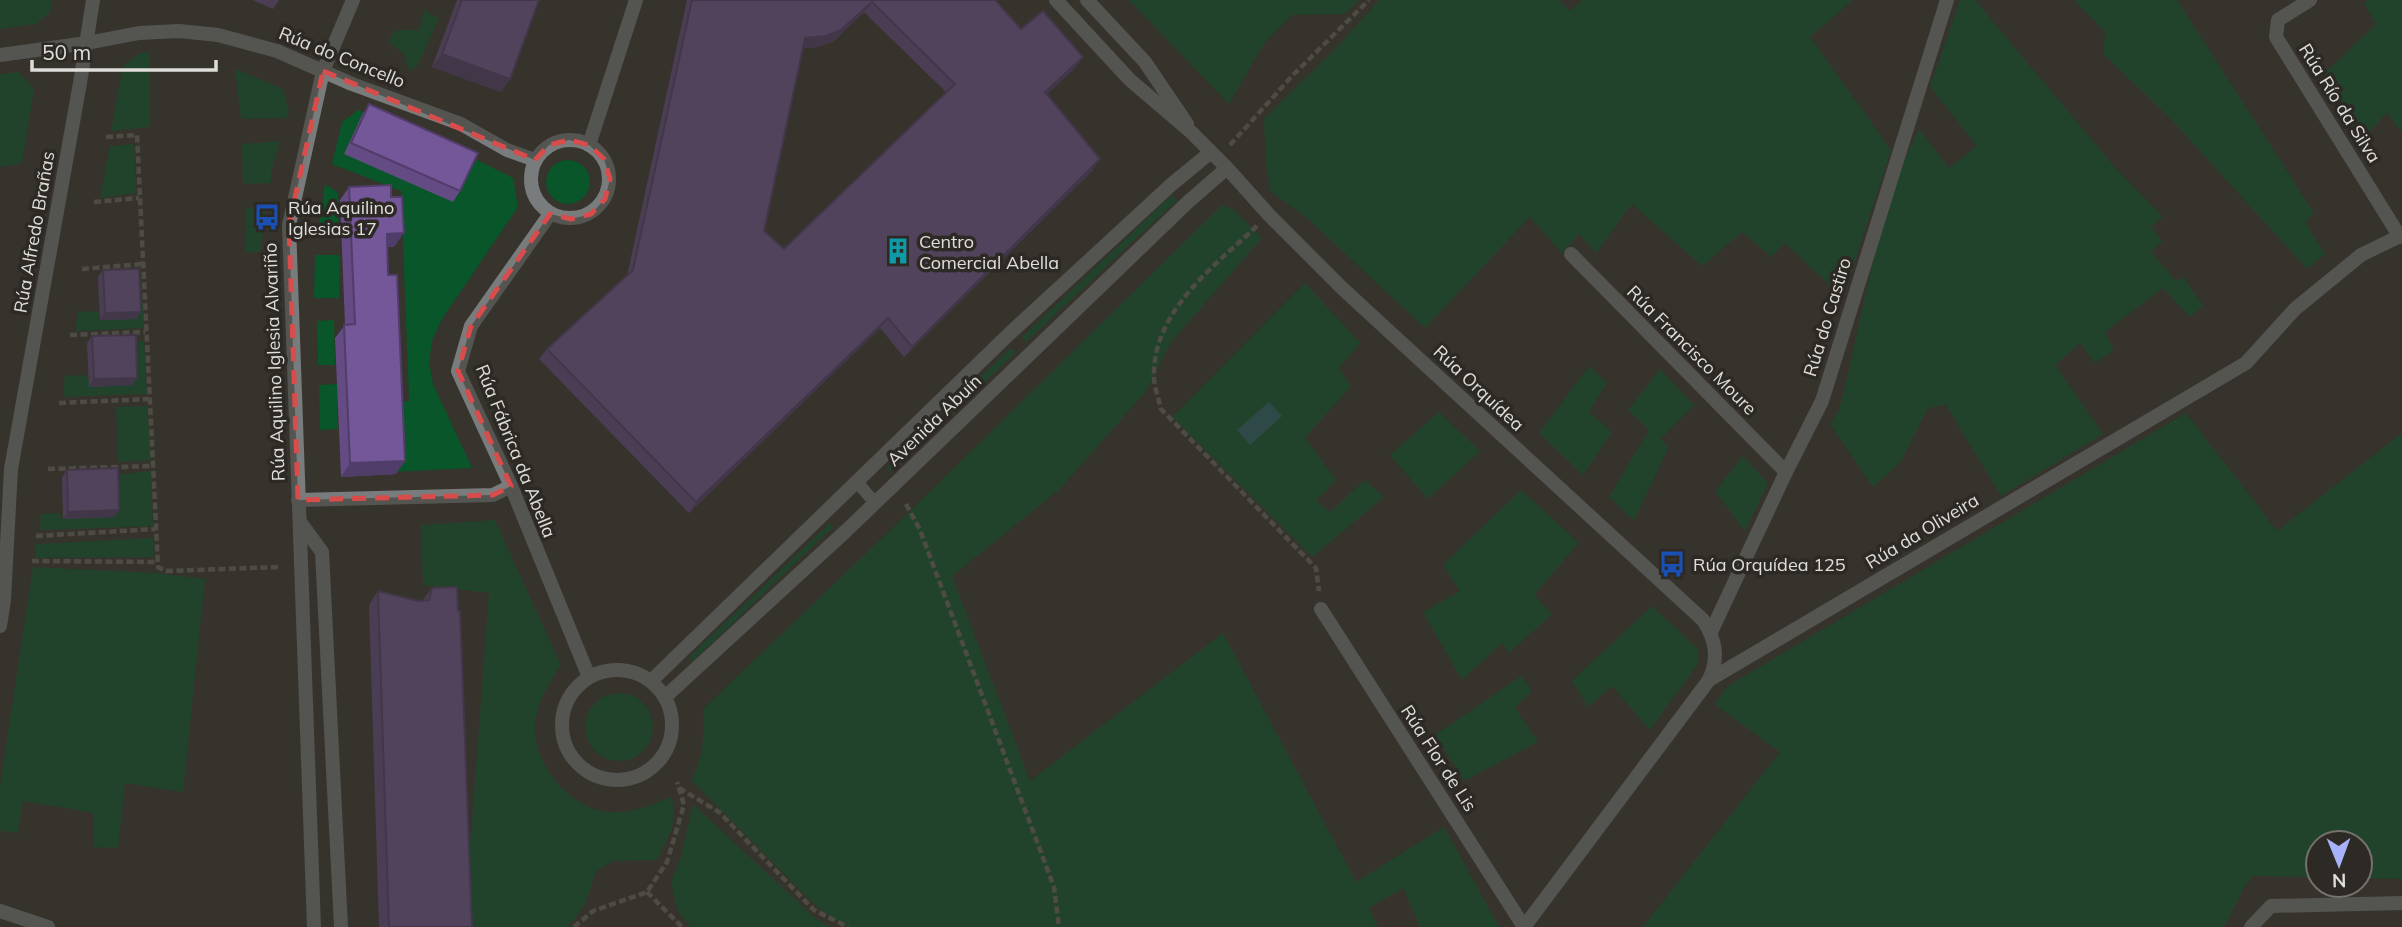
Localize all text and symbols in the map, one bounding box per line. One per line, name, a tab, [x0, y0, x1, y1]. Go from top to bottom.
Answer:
street label: Rúa do Concello	[276, 21, 408, 93]
scale bar	[32, 28, 215, 72]
text: 50 m	[42, 39, 91, 65]
street label: Rúa Río da Silva	[2294, 39, 2386, 167]
street label: Rúa Alfredo Brañas	[8, 149, 60, 315]
place label: Rúa Aquilino Iglesias 17	[288, 196, 394, 240]
bus stop icon: Rúa Aquilino Iglesias 17	[252, 202, 282, 232]
place label: Centro Comercial Abella	[919, 230, 1059, 274]
building icon: Centro Comercial Abella	[883, 236, 913, 266]
street label: Rúa Aquilino Iglesia Alvariño	[258, 242, 290, 482]
street label: Rúa do Castiro	[1798, 255, 1856, 379]
street label: Rúa Francisco Moure	[1622, 280, 1762, 420]
street label: Rúa Orquídea	[1429, 340, 1529, 436]
street label: Rúa Fábrica da Abella	[471, 361, 561, 541]
street label: Avenida Abuín	[882, 369, 986, 471]
street label: Rúa da Oliveira	[1861, 488, 1983, 574]
bus stop icon: Rúa Orquídea 125	[1657, 549, 1687, 579]
place label: Rúa Orquídea 125	[1693, 553, 1846, 576]
street label: Rúa Flor de Lis	[1396, 700, 1482, 816]
north arrow	[2304, 829, 2374, 899]
text: N	[2332, 869, 2347, 893]

